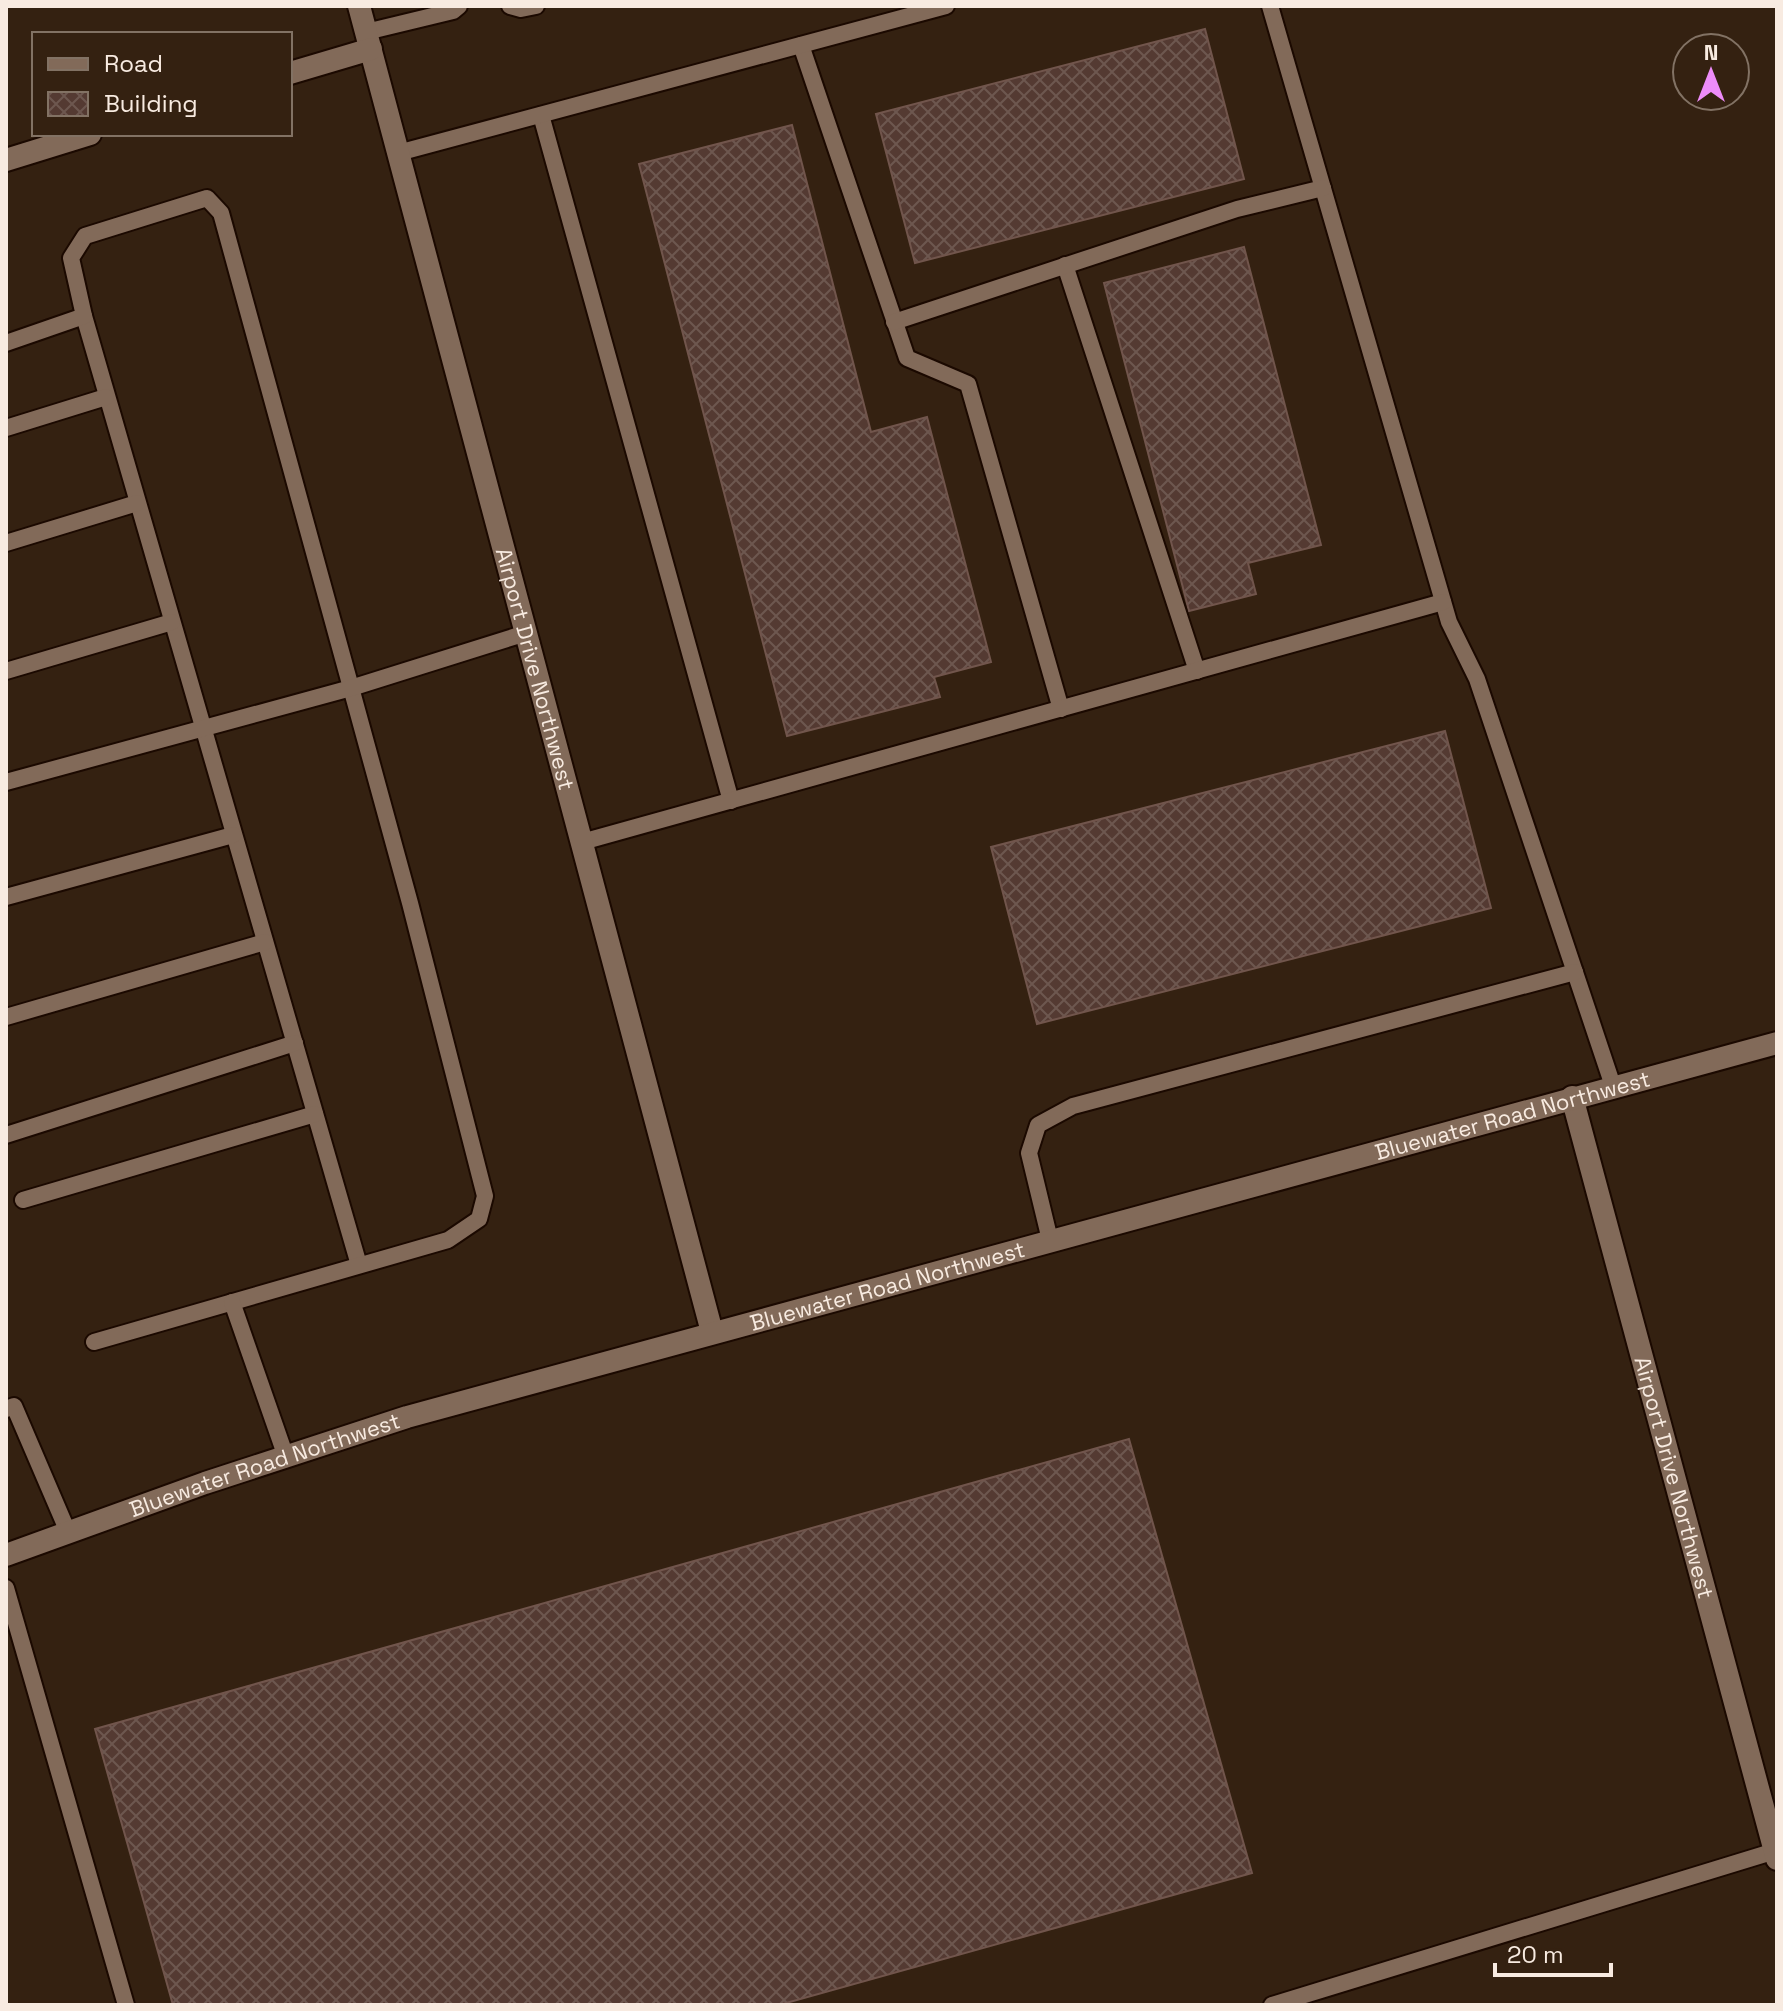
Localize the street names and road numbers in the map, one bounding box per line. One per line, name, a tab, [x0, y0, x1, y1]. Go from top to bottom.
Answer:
street label: Airport Drive Northwest	[490, 545, 581, 793]
street label: Bluewater Road Northwest	[1372, 1064, 1653, 1166]
street label: Bluewater Road Northwest	[747, 1235, 1028, 1337]
street label: Airport Drive Northwest	[1628, 1353, 1720, 1602]
street label: Bluewater Road Northwest	[125, 1406, 404, 1523]

